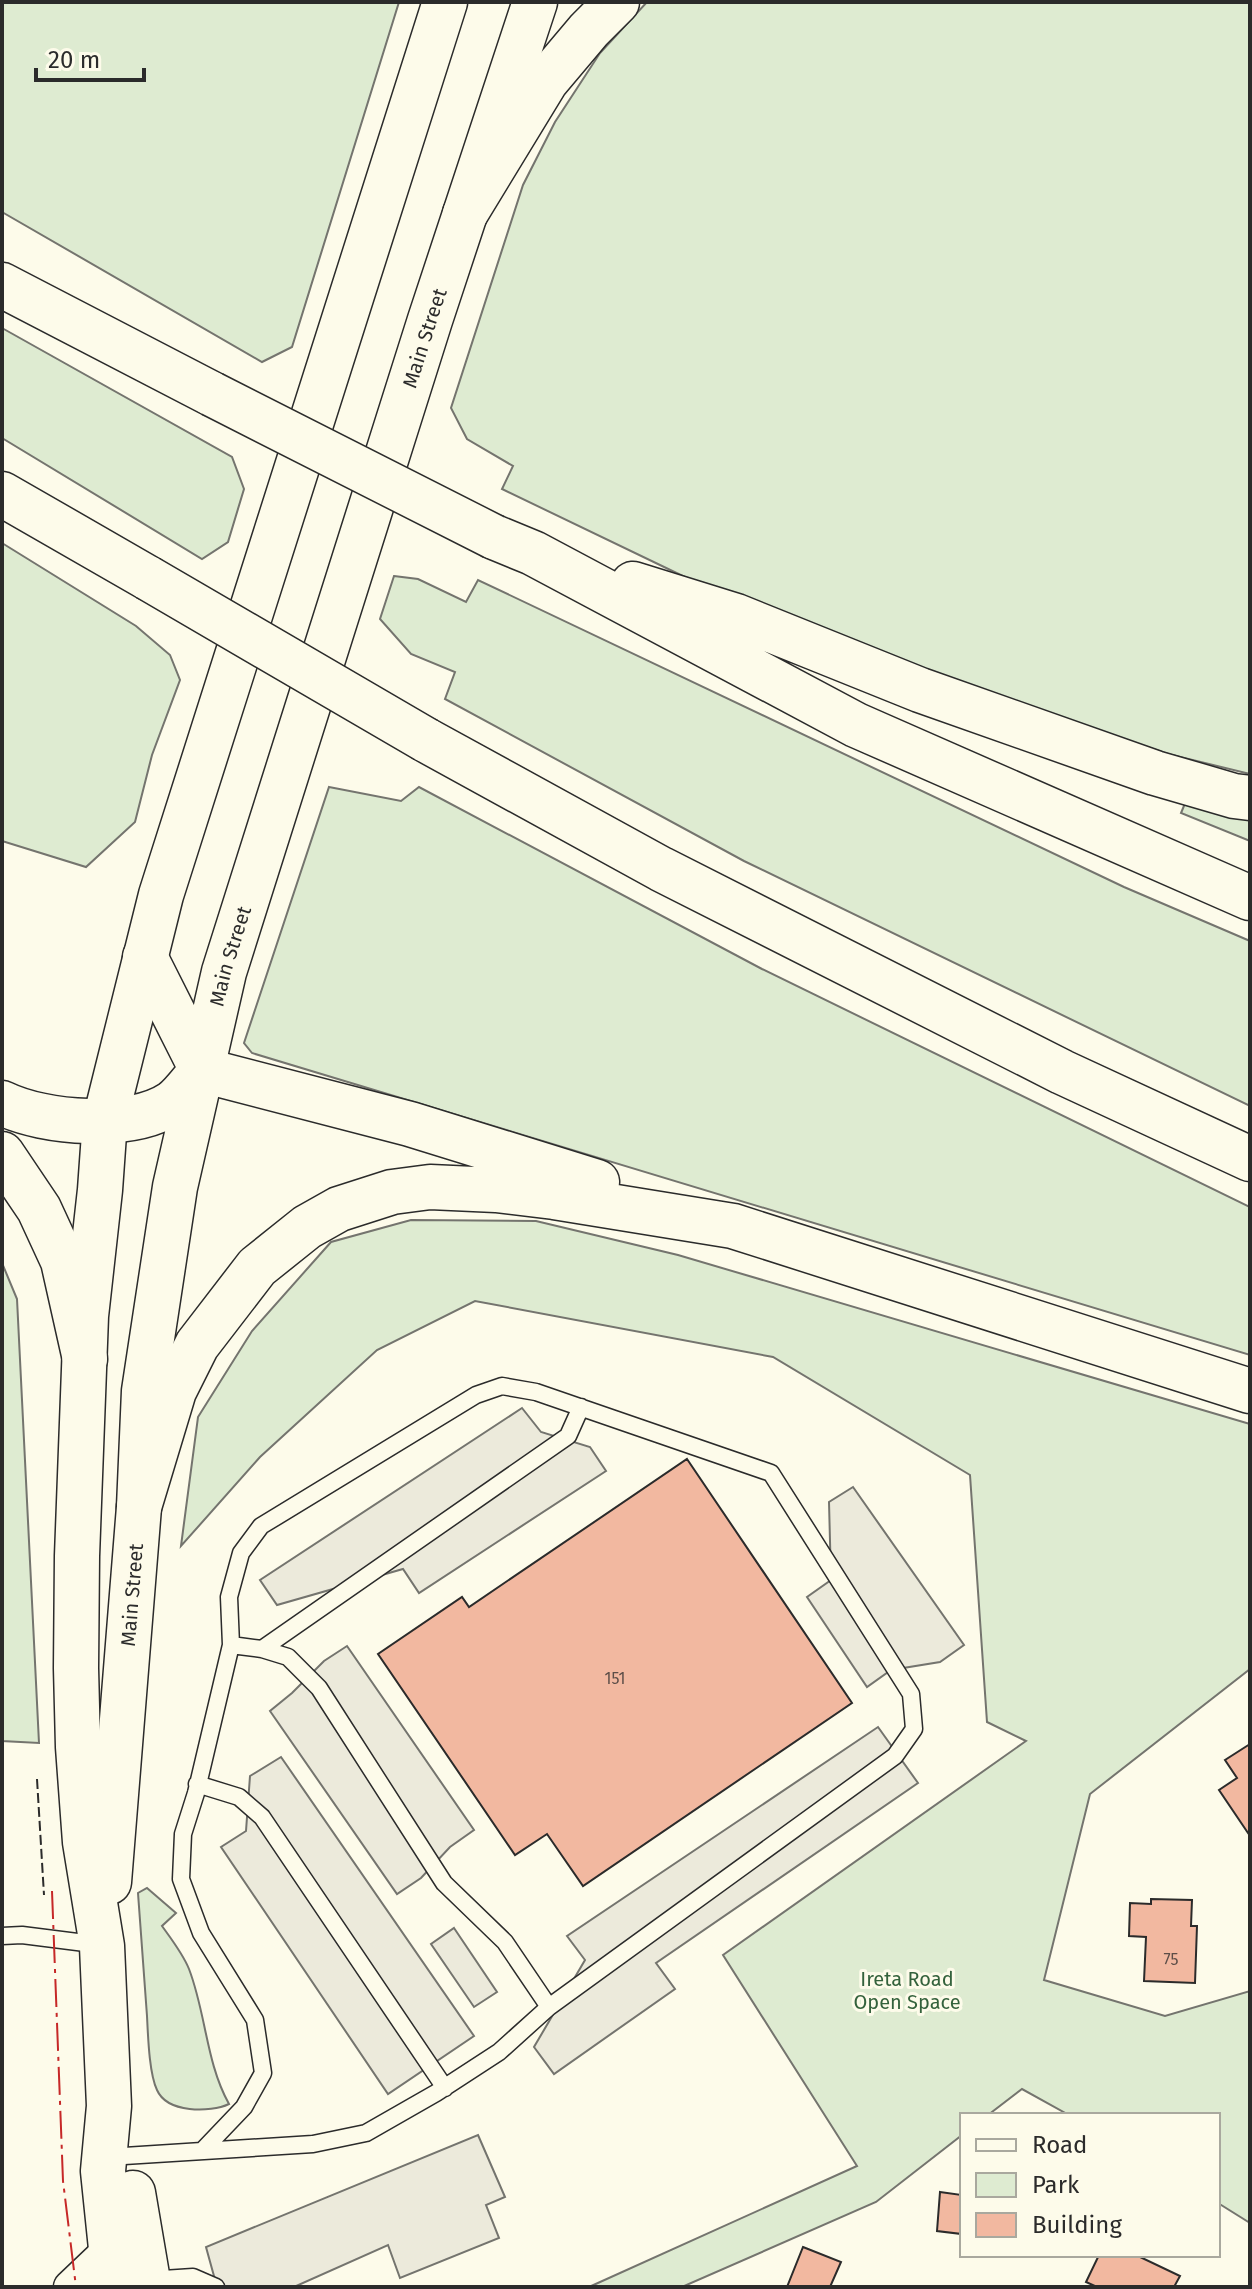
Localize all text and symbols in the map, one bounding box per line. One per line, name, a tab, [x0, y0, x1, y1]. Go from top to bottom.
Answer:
scale bar	[36, 32, 144, 82]
text: 20 m	[48, 46, 100, 74]
street label: Main Street	[397, 284, 452, 391]
street label: Main Street	[205, 902, 256, 1009]
street label: Main Street	[116, 1542, 148, 1647]
house number: 151	[604, 1669, 626, 1688]
house number: 75	[1164, 1950, 1178, 1969]
park label: Ireta Road Open Space	[853, 1967, 961, 2014]
legend	[960, 2113, 1220, 2257]
text: Road	[1032, 2131, 1087, 2159]
text: Park	[1032, 2171, 1080, 2199]
text: Building	[1032, 2211, 1122, 2239]

